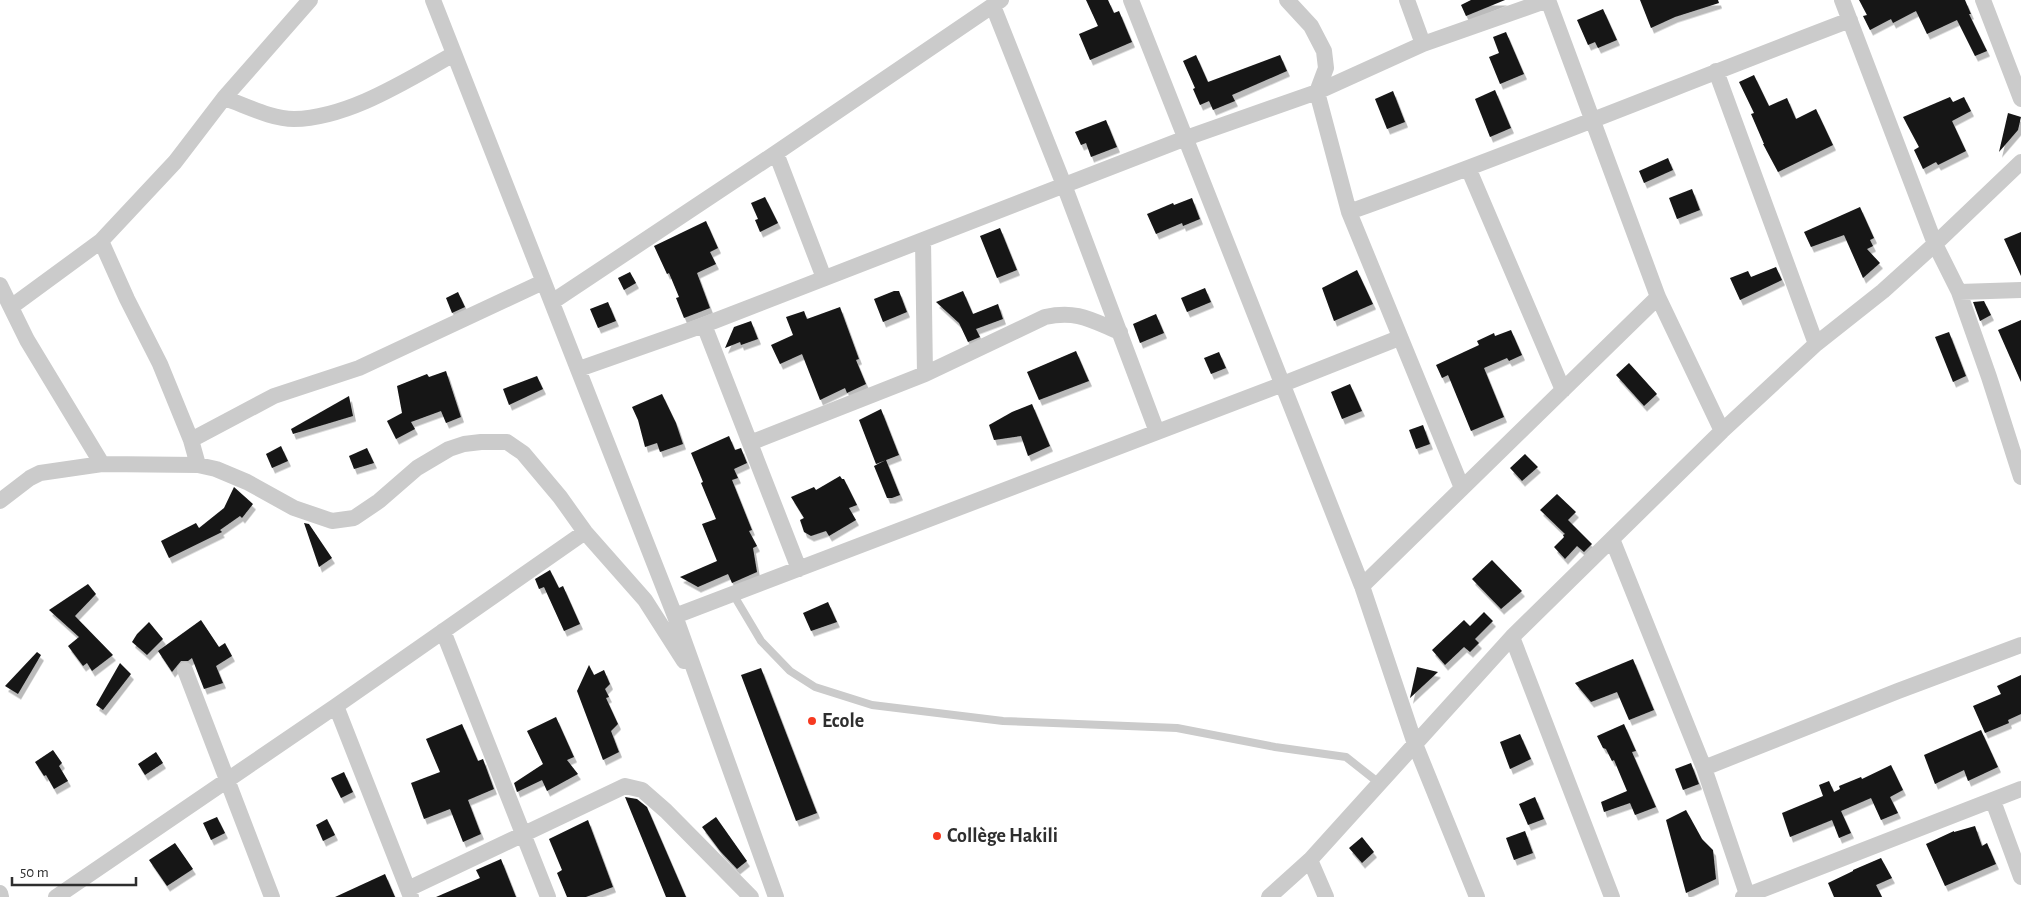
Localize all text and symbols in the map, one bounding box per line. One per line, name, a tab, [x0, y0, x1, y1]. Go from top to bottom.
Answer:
place label: Ecole	[822, 711, 864, 731]
marker: Ecole	[806, 715, 818, 727]
place label: Collège Hakili	[947, 826, 1058, 846]
marker: Collège Hakili	[931, 830, 943, 842]
scale bar	[12, 854, 136, 886]
text: 50 m	[20, 865, 49, 880]

